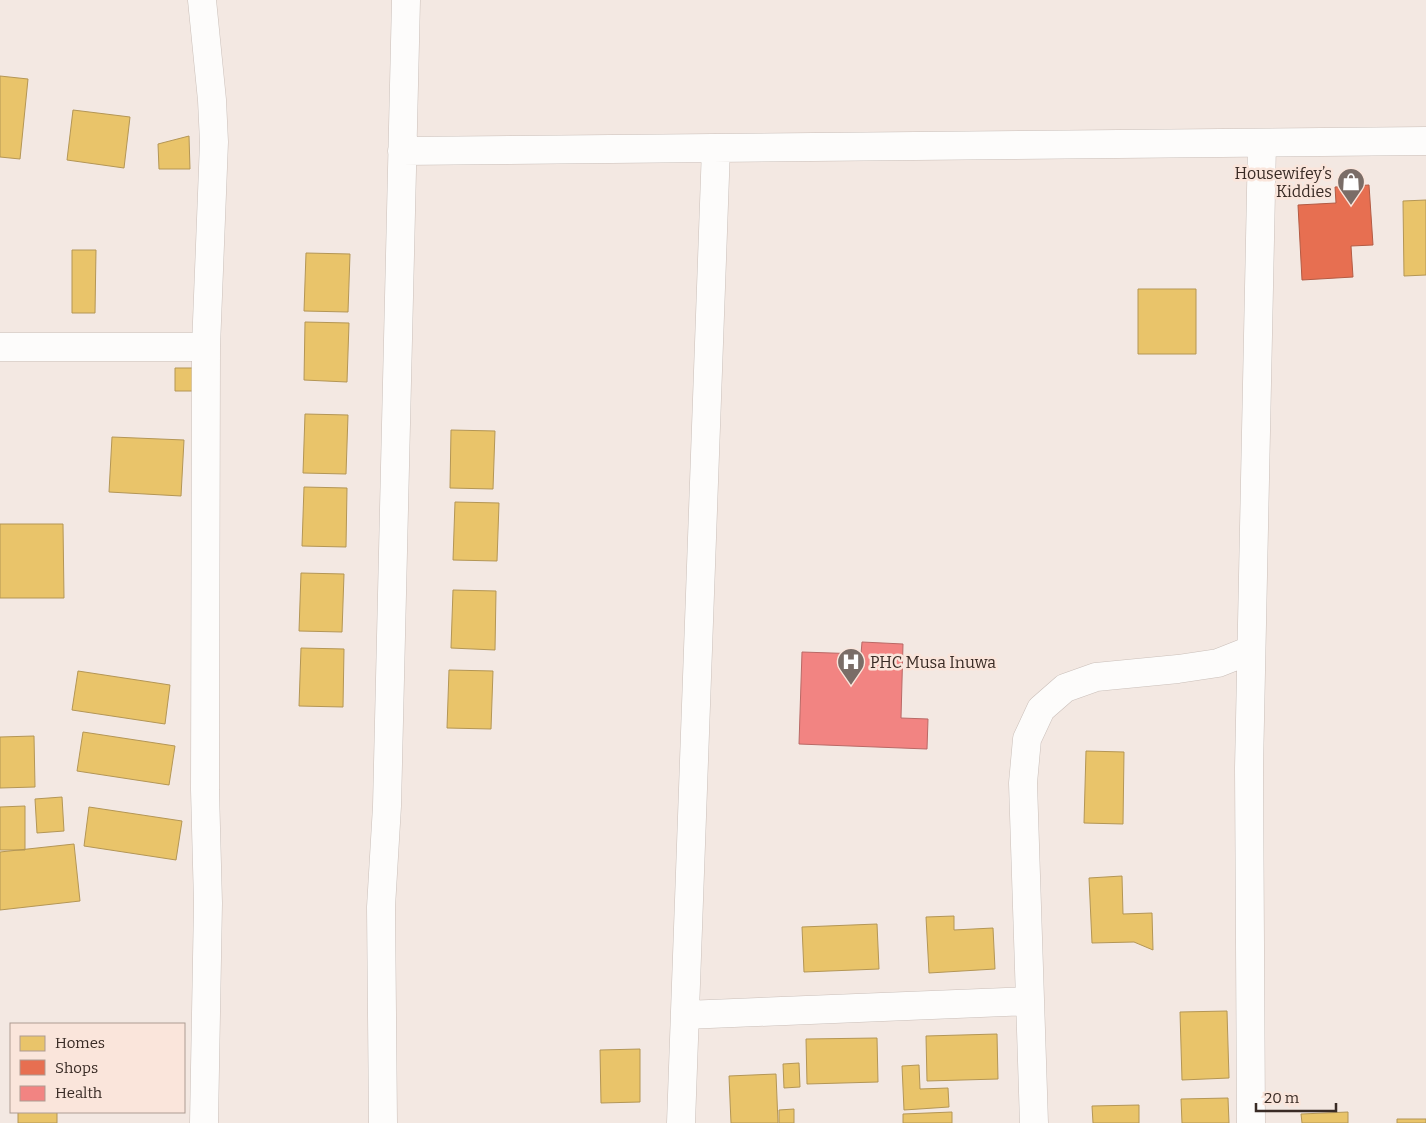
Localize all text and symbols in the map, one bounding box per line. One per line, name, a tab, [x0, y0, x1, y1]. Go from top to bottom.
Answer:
place label: Housewifey’s Kiddies	[1234, 164, 1332, 201]
shop icon: Housewifey’s Kiddies	[1336, 167, 1366, 206]
hospital icon: PHC Musa Inuwa	[836, 647, 866, 686]
place label: PHC Musa Inuwa	[870, 653, 996, 672]
legend	[10, 1023, 185, 1113]
text: Homes	[55, 1034, 105, 1052]
text: Shops	[55, 1059, 98, 1077]
scale bar	[1256, 1080, 1336, 1112]
text: Health	[55, 1084, 103, 1102]
text: 20 m	[1264, 1089, 1300, 1107]

